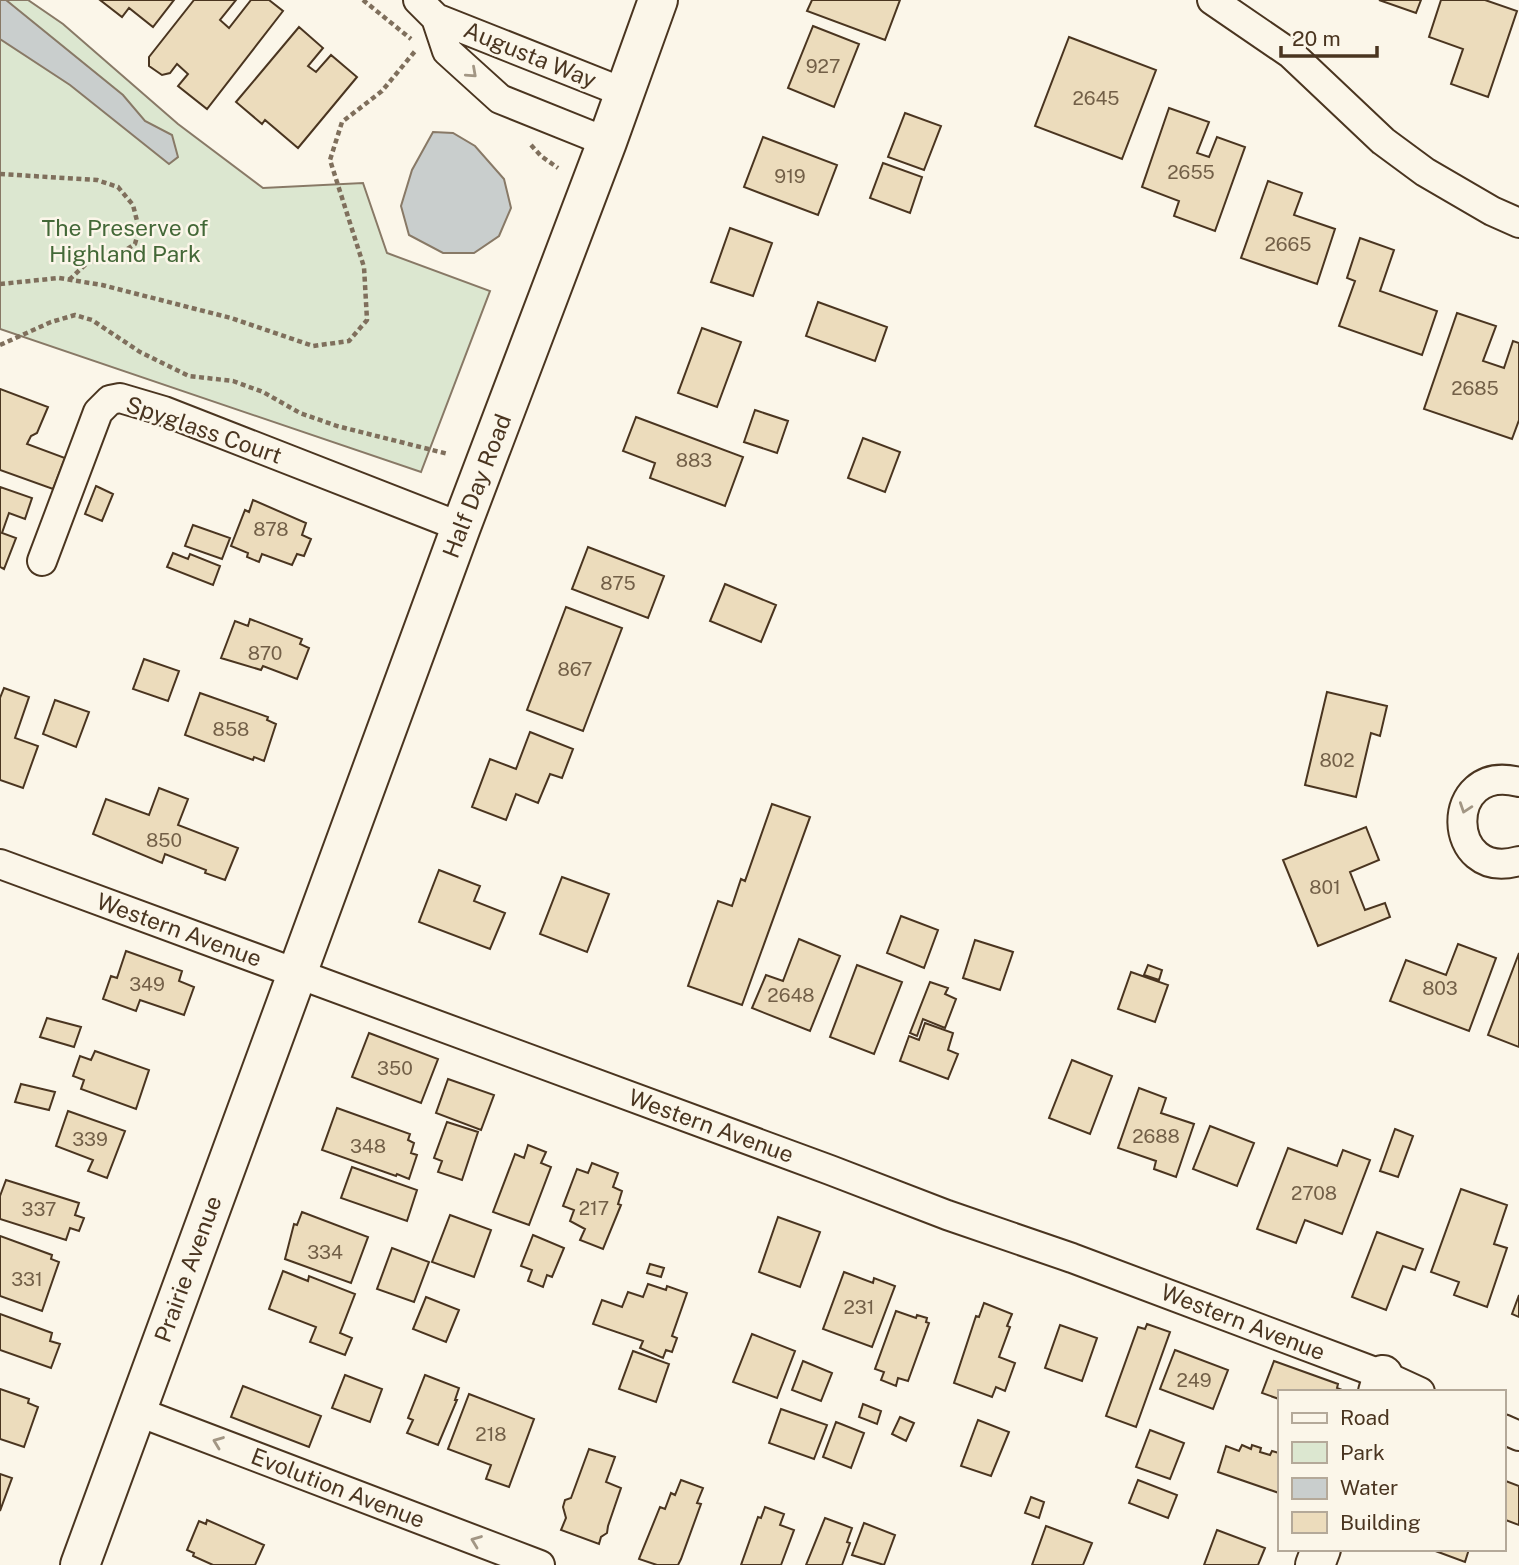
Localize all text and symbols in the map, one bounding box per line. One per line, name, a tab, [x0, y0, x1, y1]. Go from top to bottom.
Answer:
scale bar	[1281, 14, 1377, 58]
street label: Augusta Way	[460, 16, 600, 93]
text: 20 m	[1292, 26, 1341, 51]
house number: 927	[806, 55, 840, 77]
one-way arrow	[463, 65, 476, 77]
house number: 2645	[1072, 87, 1120, 109]
house number: 2655	[1167, 161, 1215, 183]
house number: 919	[774, 165, 806, 187]
park label: The Preserve of Highland Park	[42, 214, 208, 267]
house number: 2665	[1264, 233, 1312, 255]
house number: 2685	[1451, 377, 1499, 399]
street label: Spyglass Court	[123, 390, 286, 469]
street label: Half Day Road	[437, 410, 516, 562]
house number: 883	[676, 449, 712, 471]
house number: 878	[253, 518, 289, 540]
house number: 875	[600, 572, 636, 594]
house number: 870	[248, 642, 282, 664]
house number: 867	[557, 658, 593, 680]
house number: 858	[213, 718, 249, 740]
house number: 802	[1319, 749, 1355, 771]
one-way arrow	[1459, 802, 1474, 814]
house number: 850	[146, 829, 182, 851]
house number: 801	[1309, 876, 1341, 898]
street label: Western Avenue	[93, 887, 265, 972]
house number: 349	[129, 973, 165, 995]
house number: 803	[1422, 977, 1458, 999]
house number: 2648	[767, 984, 815, 1006]
house number: 350	[377, 1057, 413, 1079]
street label: Western Avenue	[625, 1083, 797, 1168]
house number: 2688	[1132, 1125, 1180, 1147]
house number: 339	[72, 1128, 108, 1150]
house number: 348	[350, 1135, 386, 1157]
house number: 2708	[1291, 1182, 1337, 1204]
street label: Prairie Avenue	[149, 1192, 227, 1346]
house number: 217	[579, 1197, 609, 1219]
house number: 337	[22, 1198, 56, 1220]
house number: 334	[307, 1241, 343, 1263]
house number: 331	[11, 1268, 43, 1290]
street label: Western Avenue	[1157, 1278, 1329, 1365]
house number: 231	[843, 1296, 875, 1318]
house number: 249	[1176, 1369, 1212, 1391]
legend	[1278, 1390, 1505, 1551]
text: Road	[1340, 1405, 1390, 1430]
house number: 218	[475, 1423, 507, 1445]
one-way arrow	[212, 1437, 224, 1451]
text: Park	[1340, 1440, 1385, 1465]
street label: Evolution Avenue	[248, 1442, 429, 1533]
text: Water	[1340, 1475, 1398, 1500]
text: Building	[1340, 1510, 1421, 1535]
one-way arrow	[471, 1535, 483, 1549]

